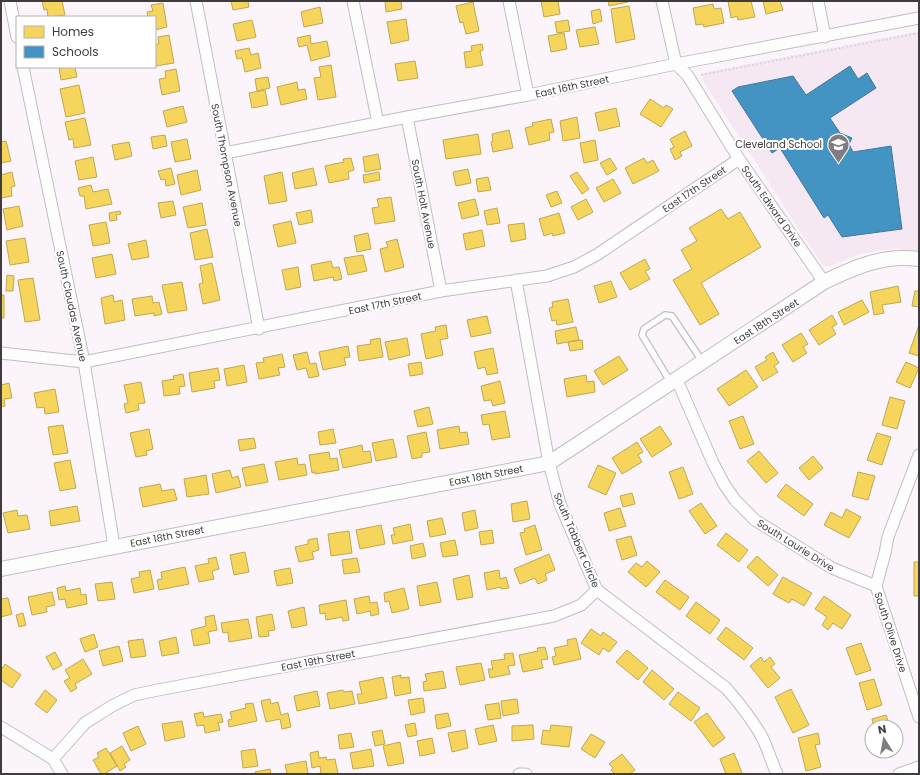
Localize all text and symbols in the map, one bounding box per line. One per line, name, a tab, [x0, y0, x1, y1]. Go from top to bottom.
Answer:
legend	[16, 16, 156, 68]
text: Homes	[52, 23, 94, 40]
text: Schools	[52, 43, 99, 60]
street label: East 16th Street	[534, 71, 611, 102]
street label: South Thompson Avenue	[207, 102, 246, 228]
school or university icon: Cleveland School	[825, 131, 851, 164]
place label: Cleveland School	[735, 137, 822, 152]
street label: South Holt Avenue	[407, 158, 440, 250]
street label: East 17th Street	[659, 162, 729, 216]
street label: South Edward Drive	[738, 162, 805, 250]
street label: South Cloudas Avenue	[52, 249, 91, 363]
street label: East 17th Street	[347, 288, 423, 319]
street label: East 18th Street	[731, 295, 802, 348]
street label: East 18th Street	[448, 461, 525, 490]
street label: South Tabbert Circle	[550, 490, 603, 590]
street label: South Laurie Drive	[754, 515, 837, 575]
street label: East 18th Street	[129, 522, 206, 551]
street label: South Olive Drive	[870, 590, 911, 674]
street label: East 19th Street	[280, 646, 357, 675]
north arrow	[864, 719, 904, 759]
text: N	[877, 721, 888, 738]

